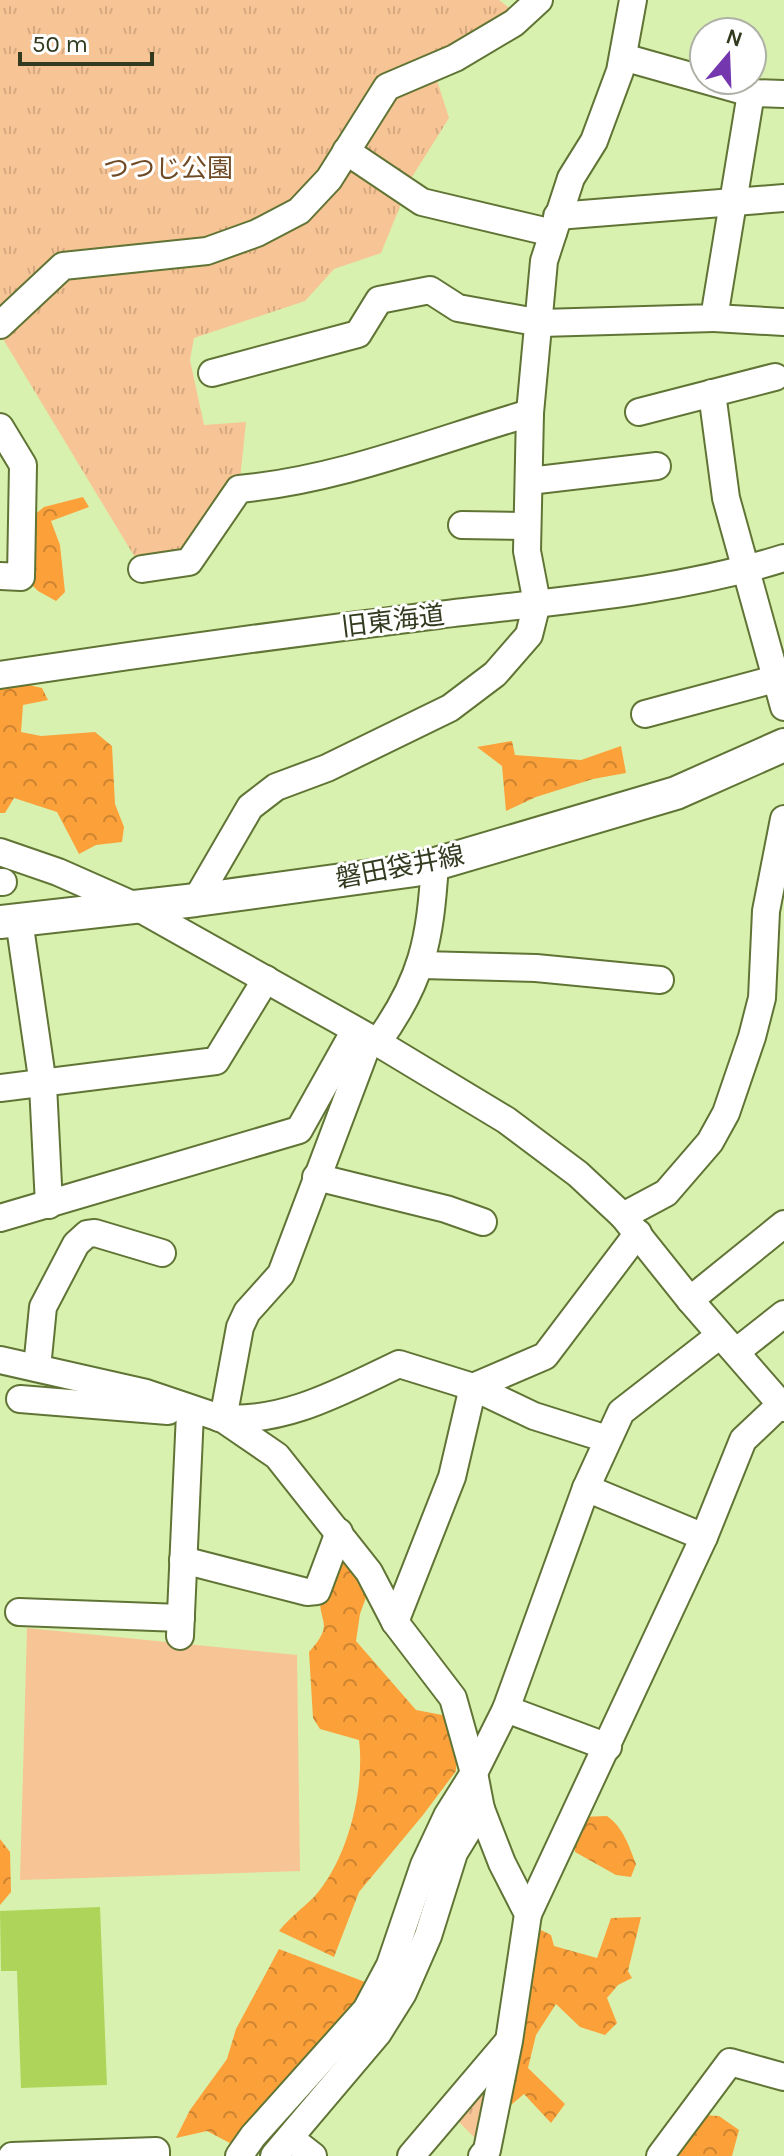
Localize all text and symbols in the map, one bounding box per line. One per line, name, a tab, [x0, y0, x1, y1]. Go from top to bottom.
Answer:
scale bar	[20, 16, 152, 66]
north arrow	[688, 16, 768, 96]
text: N	[722, 23, 746, 53]
text: 50 m	[32, 30, 88, 58]
park label: つつじ公園	[103, 153, 233, 184]
street label: 旧東海道	[339, 599, 447, 643]
street label: 磐田袋井線	[333, 839, 467, 895]

